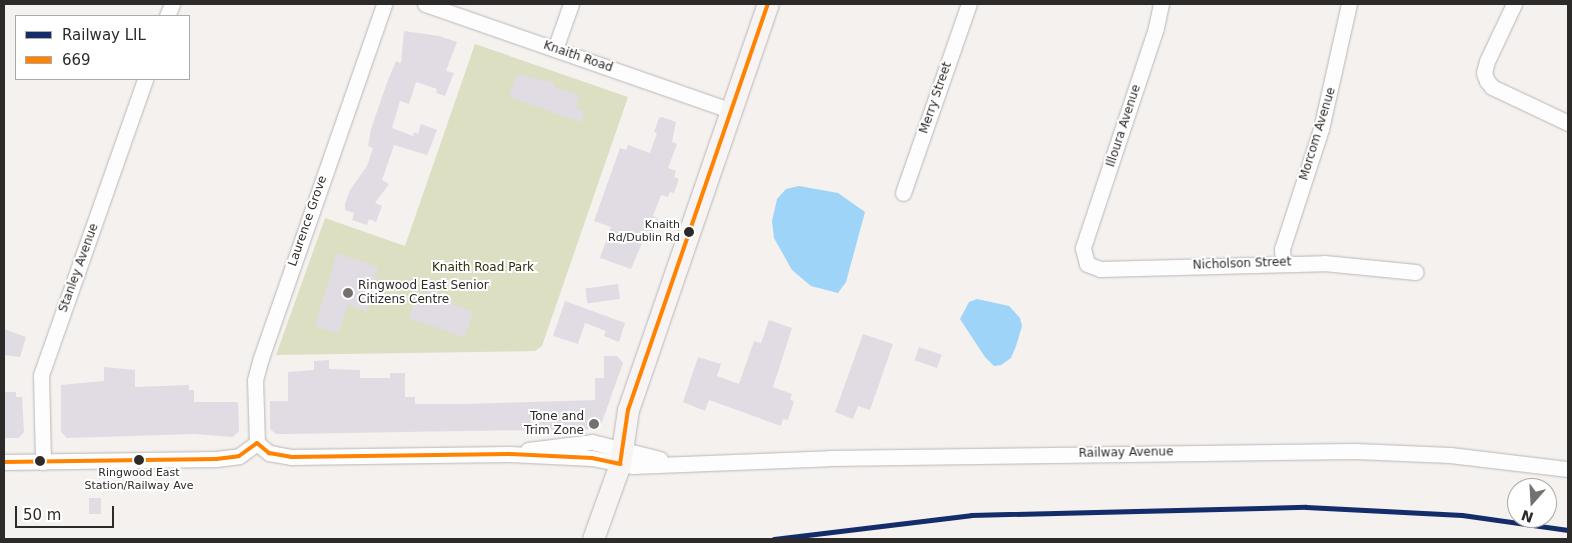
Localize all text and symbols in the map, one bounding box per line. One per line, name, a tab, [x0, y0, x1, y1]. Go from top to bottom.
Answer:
legend	[15, 15, 190, 80]
text: Railway LIL	[62, 26, 146, 44]
street label: Knaith Road	[541, 38, 615, 76]
text: 669	[62, 51, 91, 69]
street label: Merry Street	[917, 60, 955, 136]
street label: Illoura Avenue	[1104, 83, 1144, 169]
street label: Morcom Avenue	[1297, 86, 1339, 182]
street label: Laurence Grove	[286, 174, 330, 268]
place label: Knaith Rd/Dublin Rd	[608, 219, 680, 245]
street label: Stanley Avenue	[56, 222, 102, 314]
marker: Knaith Rd/Dublin Rd	[684, 227, 694, 237]
street label: Nicholson Street	[1192, 255, 1292, 273]
park label: Knaith Road Park	[432, 261, 534, 275]
place label: Ringwood East Senior Citizens Centre	[358, 279, 489, 307]
marker: Ringwood East Senior Citizens Centre	[342, 287, 354, 299]
place label: Tone and Trim Zone	[524, 410, 584, 438]
marker: Tone and Trim Zone	[588, 418, 600, 430]
street label: Railway Avenue	[1078, 445, 1174, 461]
marker: Ringwood East Station/Railway Ave	[134, 455, 144, 465]
unlabelled marker	[35, 456, 45, 466]
place label: Ringwood East Station/Railway Ave	[85, 467, 193, 493]
north arrow	[1507, 478, 1557, 528]
scale bar	[18, 496, 116, 528]
text: 50 m	[23, 506, 61, 524]
text: N	[1519, 507, 1536, 526]

